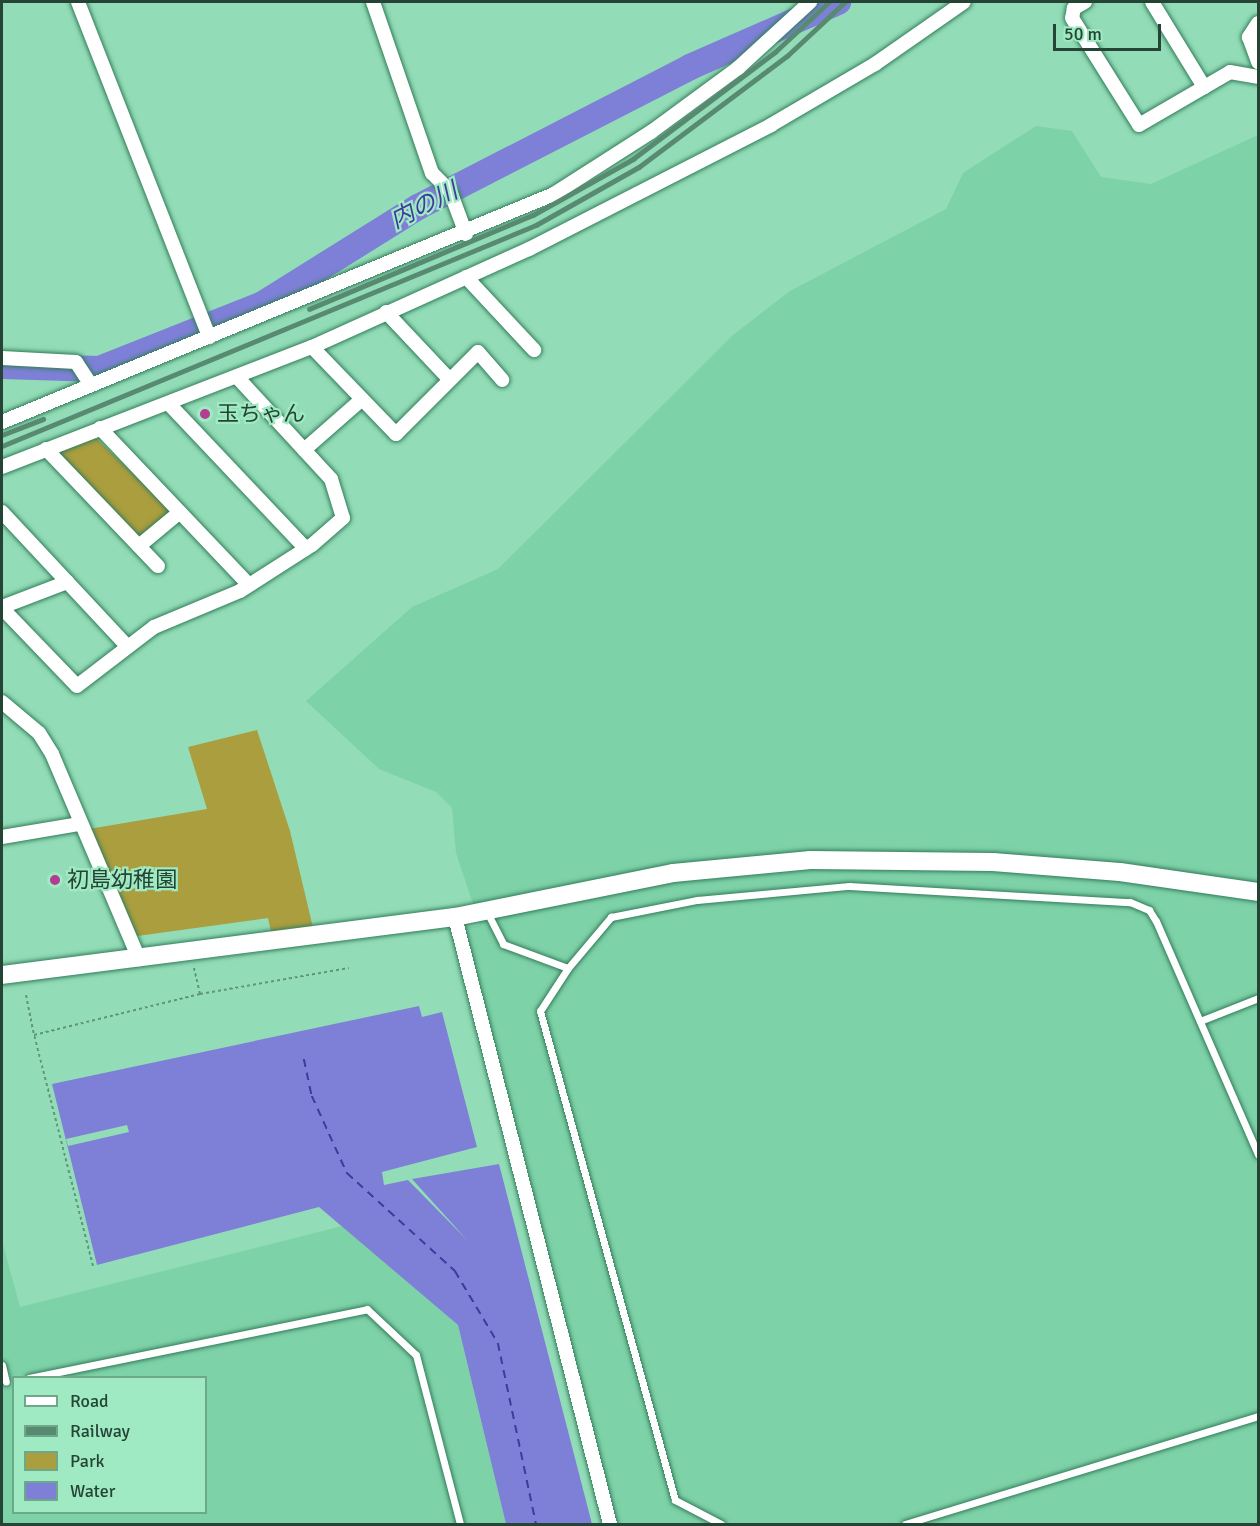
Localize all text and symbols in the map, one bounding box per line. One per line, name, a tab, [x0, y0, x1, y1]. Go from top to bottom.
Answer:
scale bar	[1056, 12, 1164, 50]
text: 50 m	[1064, 23, 1102, 45]
water label: 内の川	[385, 177, 463, 235]
place label: 玉ちゃん	[217, 401, 305, 427]
marker: 玉ちゃん	[198, 407, 212, 421]
place label: 初島幼稚園	[67, 867, 177, 893]
marker: 初島幼稚園	[48, 873, 62, 887]
legend	[12, 1376, 207, 1514]
text: Road	[70, 1390, 109, 1412]
text: Railway	[70, 1420, 130, 1442]
text: Park	[70, 1450, 105, 1472]
text: Water	[70, 1480, 115, 1502]

